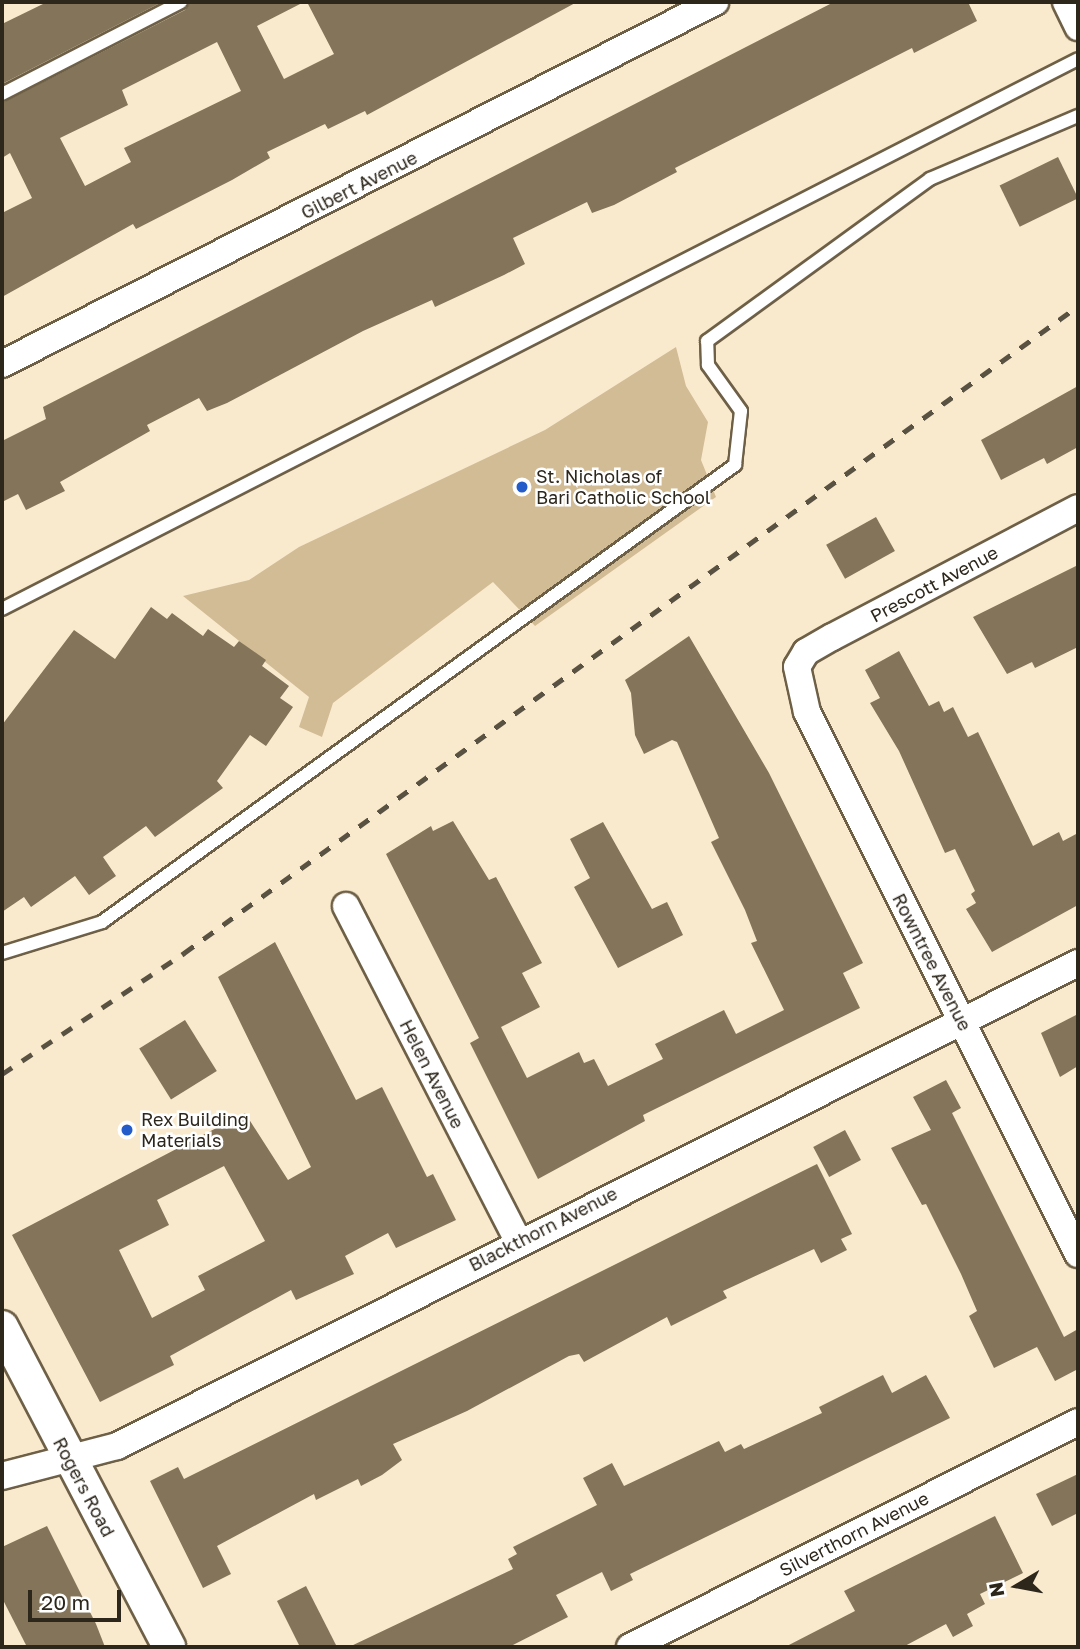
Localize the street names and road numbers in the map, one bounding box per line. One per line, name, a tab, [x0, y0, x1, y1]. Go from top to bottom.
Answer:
street label: Gilbert Avenue	[297, 146, 421, 224]
street label: Prescott Avenue	[866, 541, 1002, 627]
street label: Rowntree Avenue	[888, 890, 976, 1034]
street label: Helen Avenue	[395, 1016, 469, 1132]
street label: Blackthorn Avenue	[465, 1182, 621, 1276]
street label: Rogers Road	[49, 1434, 119, 1540]
street label: Silverthorn Avenue	[776, 1487, 932, 1581]

